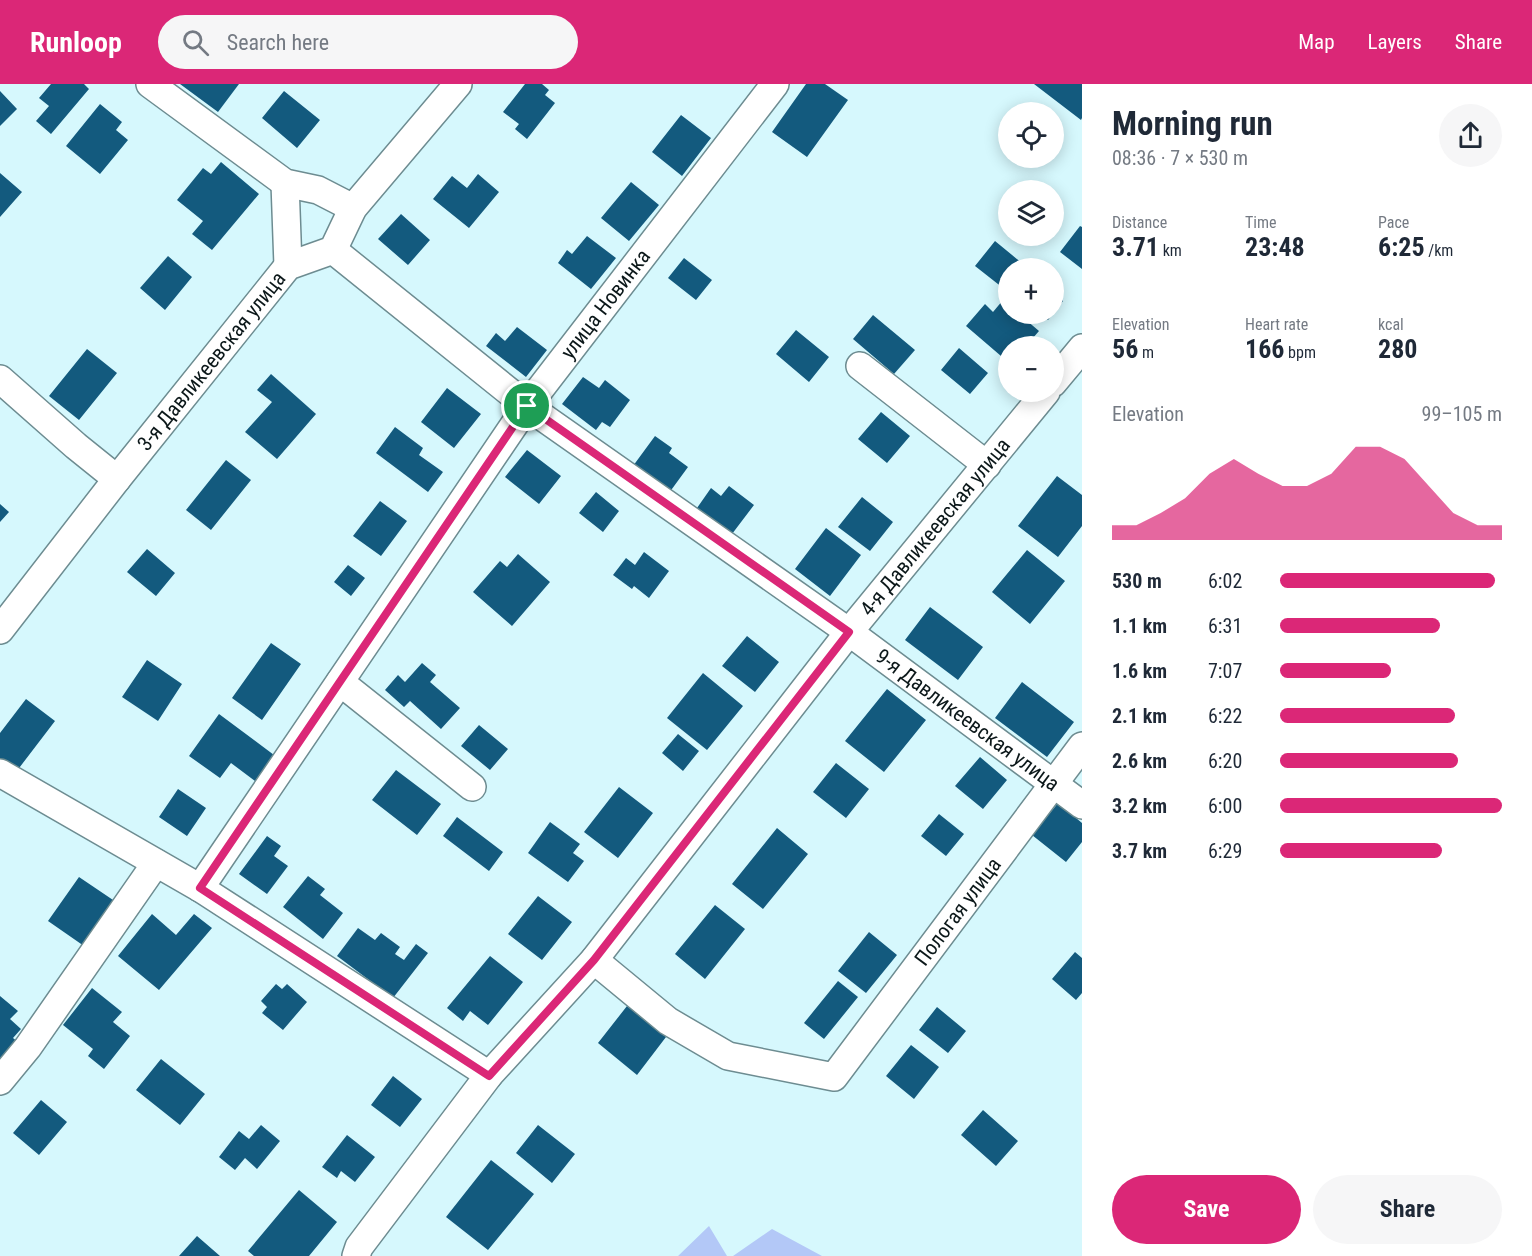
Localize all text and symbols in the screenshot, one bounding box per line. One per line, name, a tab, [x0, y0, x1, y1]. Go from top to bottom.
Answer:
search box	[158, 15, 578, 69]
text: Runloop	[30, 26, 122, 59]
icon: search	[179, 26, 212, 59]
text: Search here	[227, 30, 329, 55]
text: Map	[1298, 30, 1335, 54]
text: Layers	[1368, 30, 1422, 54]
text: Share	[1455, 30, 1502, 54]
map controls	[998, 102, 1064, 402]
button: locate	[998, 102, 1064, 168]
text: Morning run	[1112, 104, 1273, 143]
button: share	[1439, 104, 1502, 167]
text: 08:36 · 7 × 530 m	[1112, 146, 1248, 170]
button: layers	[998, 180, 1064, 246]
text: Distance	[1112, 213, 1167, 232]
text: Time	[1245, 213, 1277, 232]
text: Pace	[1378, 213, 1409, 232]
text: 3.71	[1112, 232, 1159, 262]
text: 23:48	[1245, 232, 1305, 262]
text: 6:25	[1378, 232, 1425, 262]
text: km	[1159, 241, 1182, 260]
text: /km	[1425, 241, 1453, 260]
street label: улица Новинка	[556, 245, 655, 364]
button: +	[998, 258, 1064, 324]
street label: 3-я Давликеевская улица	[133, 267, 290, 455]
text: Elevation	[1112, 315, 1170, 334]
text: Heart rate	[1245, 315, 1308, 334]
text: kcal	[1378, 315, 1404, 334]
text: 56	[1112, 334, 1138, 364]
text: 166	[1245, 334, 1284, 364]
text: 280	[1378, 334, 1417, 364]
button: −	[998, 336, 1064, 402]
text: m	[1138, 343, 1154, 362]
text: bpm	[1284, 343, 1316, 362]
pin	[501, 380, 552, 431]
icon: arrive	[510, 389, 543, 422]
text: Elevation	[1112, 402, 1184, 426]
text: 99–105 m	[1422, 402, 1502, 426]
street label: 4-я Давликеевская улица	[855, 434, 1015, 621]
text: 530 m	[1112, 569, 1162, 593]
text: 6:02	[1208, 569, 1242, 593]
text: 1.1 km	[1112, 614, 1167, 638]
text: 6:31	[1208, 614, 1242, 638]
street label: 9-я Давликеевская улица	[871, 644, 1064, 796]
text: 1.6 km	[1112, 659, 1167, 683]
text: 7:07	[1208, 659, 1242, 683]
text: 2.1 km	[1112, 704, 1167, 728]
text: 6:22	[1208, 704, 1242, 728]
text: 2.6 km	[1112, 749, 1167, 773]
text: 6:20	[1208, 749, 1242, 773]
text: 3.2 km	[1112, 794, 1167, 818]
text: 6:00	[1208, 794, 1242, 818]
text: 3.7 km	[1112, 839, 1167, 863]
text: 6:29	[1208, 839, 1242, 863]
street label: Пологая улица	[910, 853, 1006, 970]
button: Save	[1112, 1175, 1301, 1244]
button: Share	[1313, 1175, 1502, 1244]

